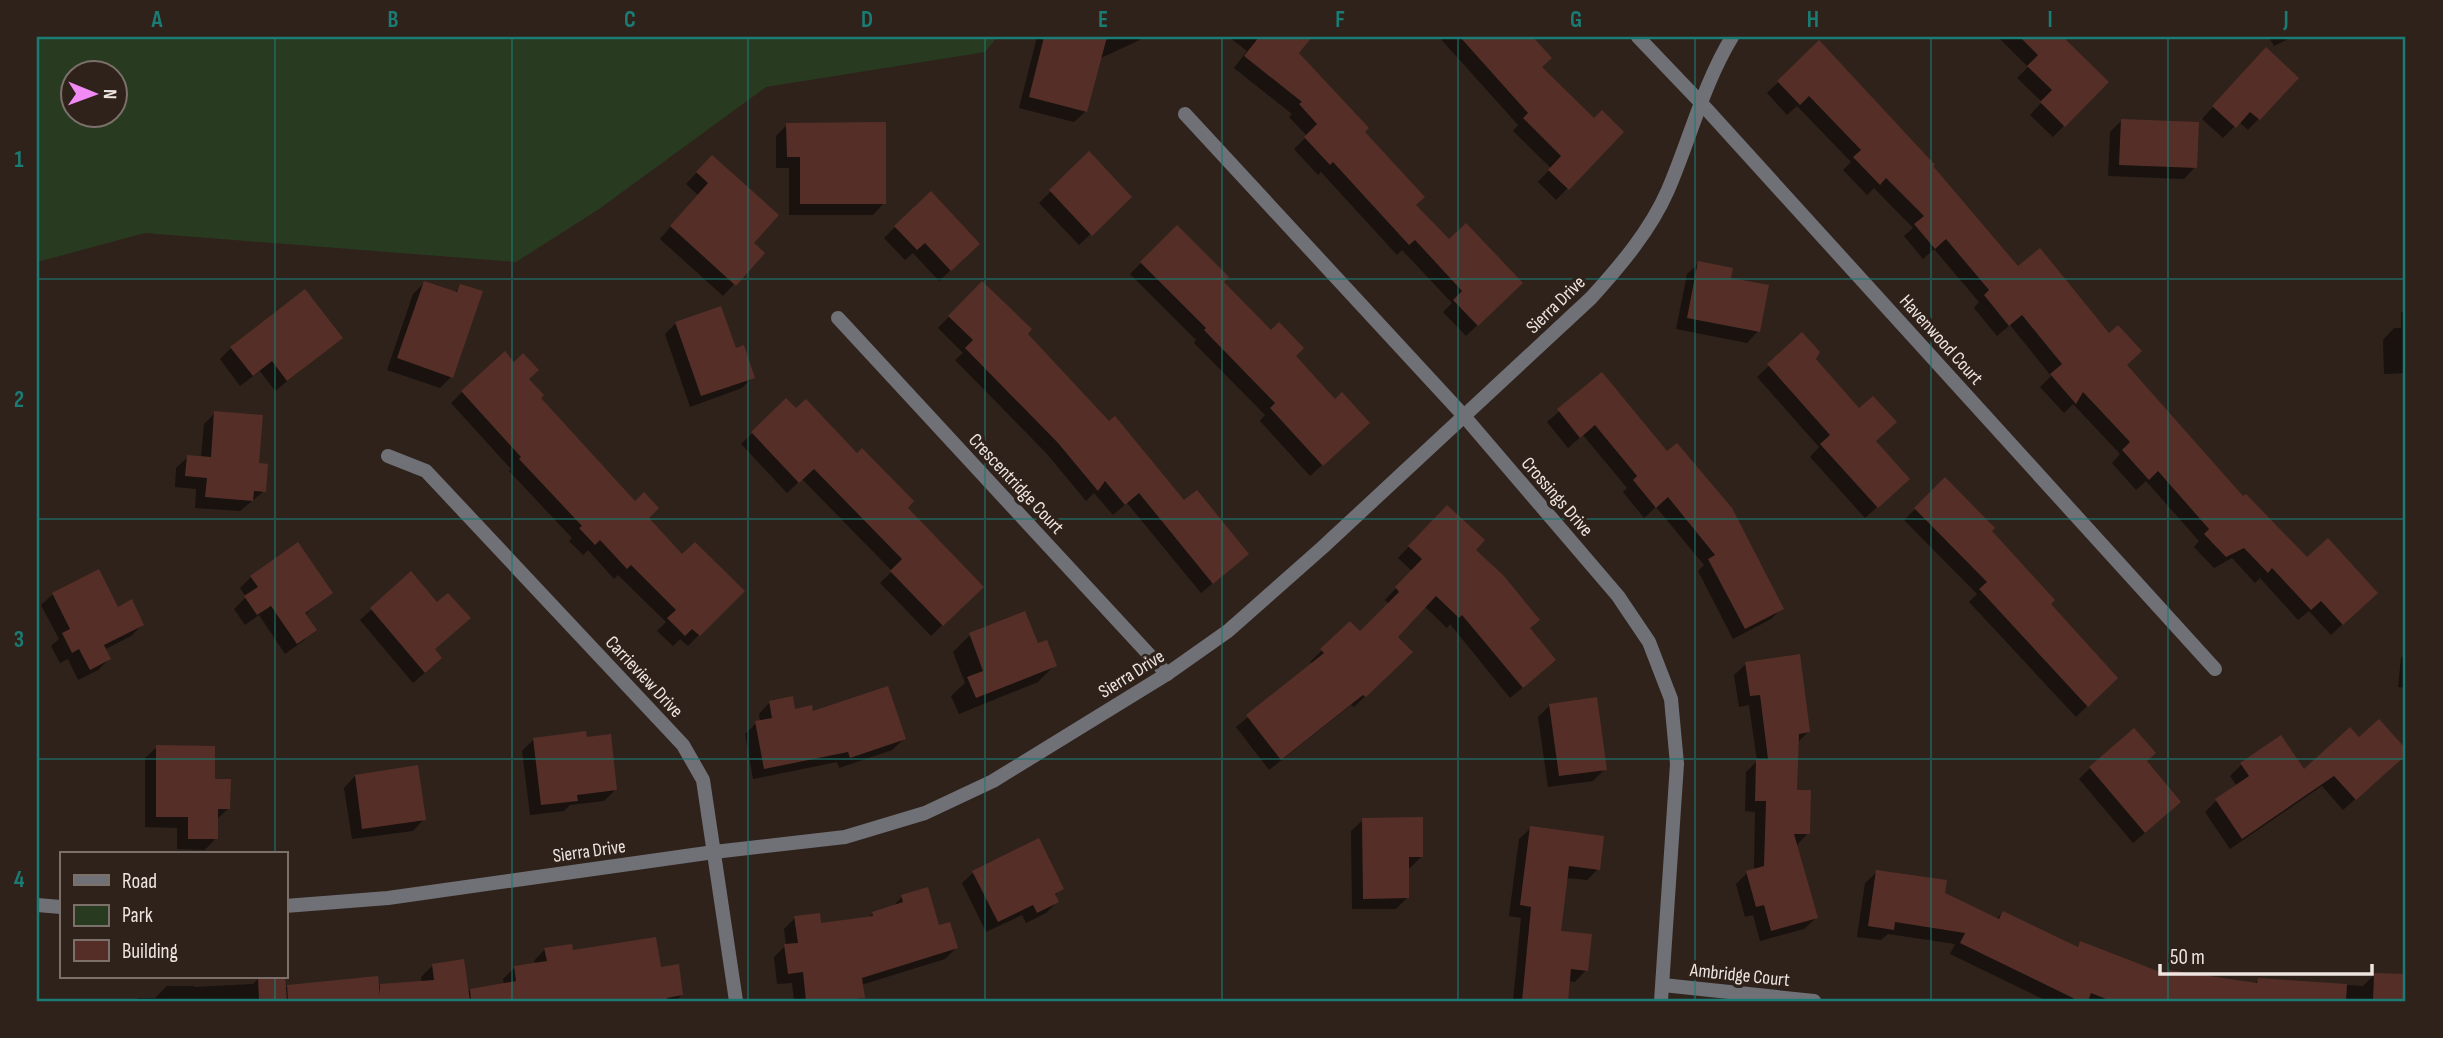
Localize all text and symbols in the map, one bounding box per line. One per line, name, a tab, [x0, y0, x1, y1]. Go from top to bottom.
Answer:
text: A	[151, 6, 164, 34]
text: B	[388, 6, 399, 34]
text: C	[624, 6, 636, 34]
text: D	[861, 6, 873, 34]
text: E	[1098, 6, 1108, 34]
text: F	[1335, 6, 1345, 34]
text: G	[1570, 6, 1582, 34]
text: H	[1807, 6, 1819, 34]
text: I	[2047, 6, 2053, 34]
text: J	[2282, 6, 2289, 34]
north arrow	[60, 60, 130, 130]
text: N	[98, 89, 121, 100]
text: 1	[14, 146, 24, 174]
street label: Sierra Drive	[1522, 271, 1590, 339]
street label: Havenwood Court	[1894, 290, 1988, 390]
text: 2	[14, 386, 24, 414]
street label: Crescentridge Court	[963, 429, 1069, 539]
street label: Crossings Drive	[1516, 453, 1598, 541]
text: 3	[14, 626, 24, 654]
street label: Carrieview Drive	[600, 631, 688, 723]
street label: Sierra Drive	[1095, 645, 1169, 703]
street label: Sierra Drive	[551, 835, 627, 868]
legend	[60, 852, 287, 978]
text: 4	[14, 866, 25, 894]
text: Road	[122, 869, 157, 894]
text: Park	[122, 903, 153, 928]
scale bar	[2160, 933, 2371, 977]
text: Building	[122, 939, 178, 964]
text: 50 m	[2170, 945, 2205, 970]
street label: Ambridge Court	[1688, 959, 1791, 992]

